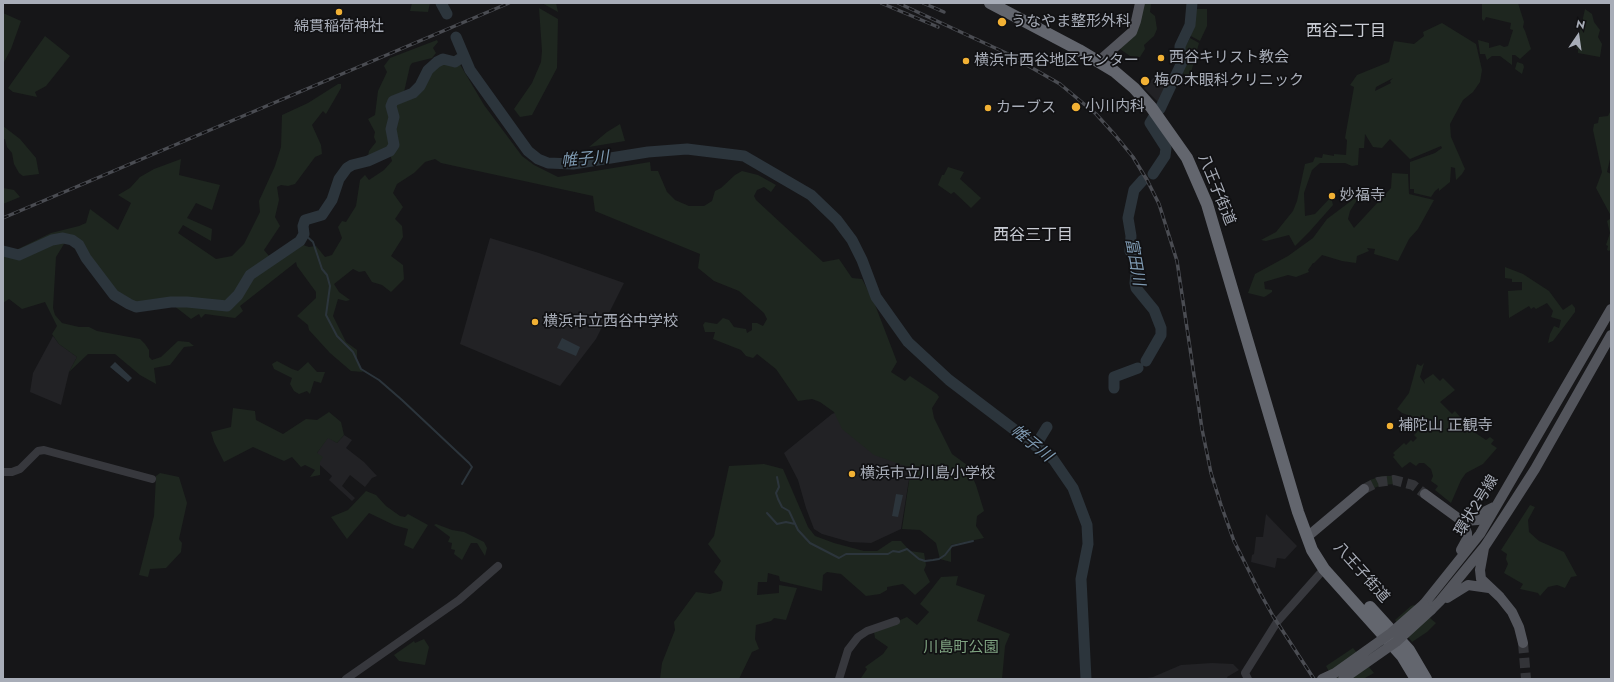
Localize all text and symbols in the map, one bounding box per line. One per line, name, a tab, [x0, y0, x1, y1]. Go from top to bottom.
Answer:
marker: 綿貫稲荷神社	[334, 7, 344, 17]
place label: うなやま整形外科	[1011, 13, 1131, 31]
marker: うなやま整形外科	[996, 16, 1008, 28]
north arrow	[1558, 16, 1598, 56]
text: N	[1575, 16, 1587, 33]
place label: 綿貫稲荷神社	[294, 18, 384, 36]
district label: 西谷二丁目	[1306, 22, 1386, 42]
place label: 西谷キリスト教会	[1169, 49, 1289, 67]
place label: 横浜市西谷地区センター	[974, 52, 1139, 70]
marker: 西谷キリスト教会	[1156, 53, 1166, 63]
marker: 横浜市西谷地区センター	[961, 56, 971, 66]
place label: 梅の木眼科クリニック	[1154, 72, 1304, 90]
marker: 梅の木眼科クリニック	[1139, 75, 1151, 87]
place label: 小川内科	[1085, 98, 1145, 116]
place label: カーブス	[996, 99, 1056, 117]
marker: 小川内科	[1070, 101, 1082, 113]
marker: カーブス	[983, 103, 993, 113]
water label: 帷子川	[560, 148, 610, 172]
street label: 八王子街道	[1194, 152, 1238, 228]
place label: 妙福寺	[1340, 187, 1385, 205]
marker: 妙福寺	[1327, 191, 1337, 201]
district label: 西谷三丁目	[993, 226, 1073, 246]
water label: 富田川	[1120, 237, 1148, 287]
place label: 横浜市立西谷中学校	[543, 313, 678, 331]
marker: 横浜市立西谷中学校	[530, 317, 540, 327]
place label: 補陀山 正観寺	[1398, 417, 1492, 435]
water label: 帷子川	[1006, 421, 1056, 467]
marker: 補陀山 正観寺	[1385, 421, 1395, 431]
place label: 横浜市立川島小学校	[860, 465, 995, 483]
marker: 横浜市立川島小学校	[847, 469, 857, 479]
street label: 環状2号線	[1451, 472, 1503, 540]
street label: 八王子街道	[1329, 539, 1393, 607]
park label: 川島町公園	[924, 639, 998, 657]

